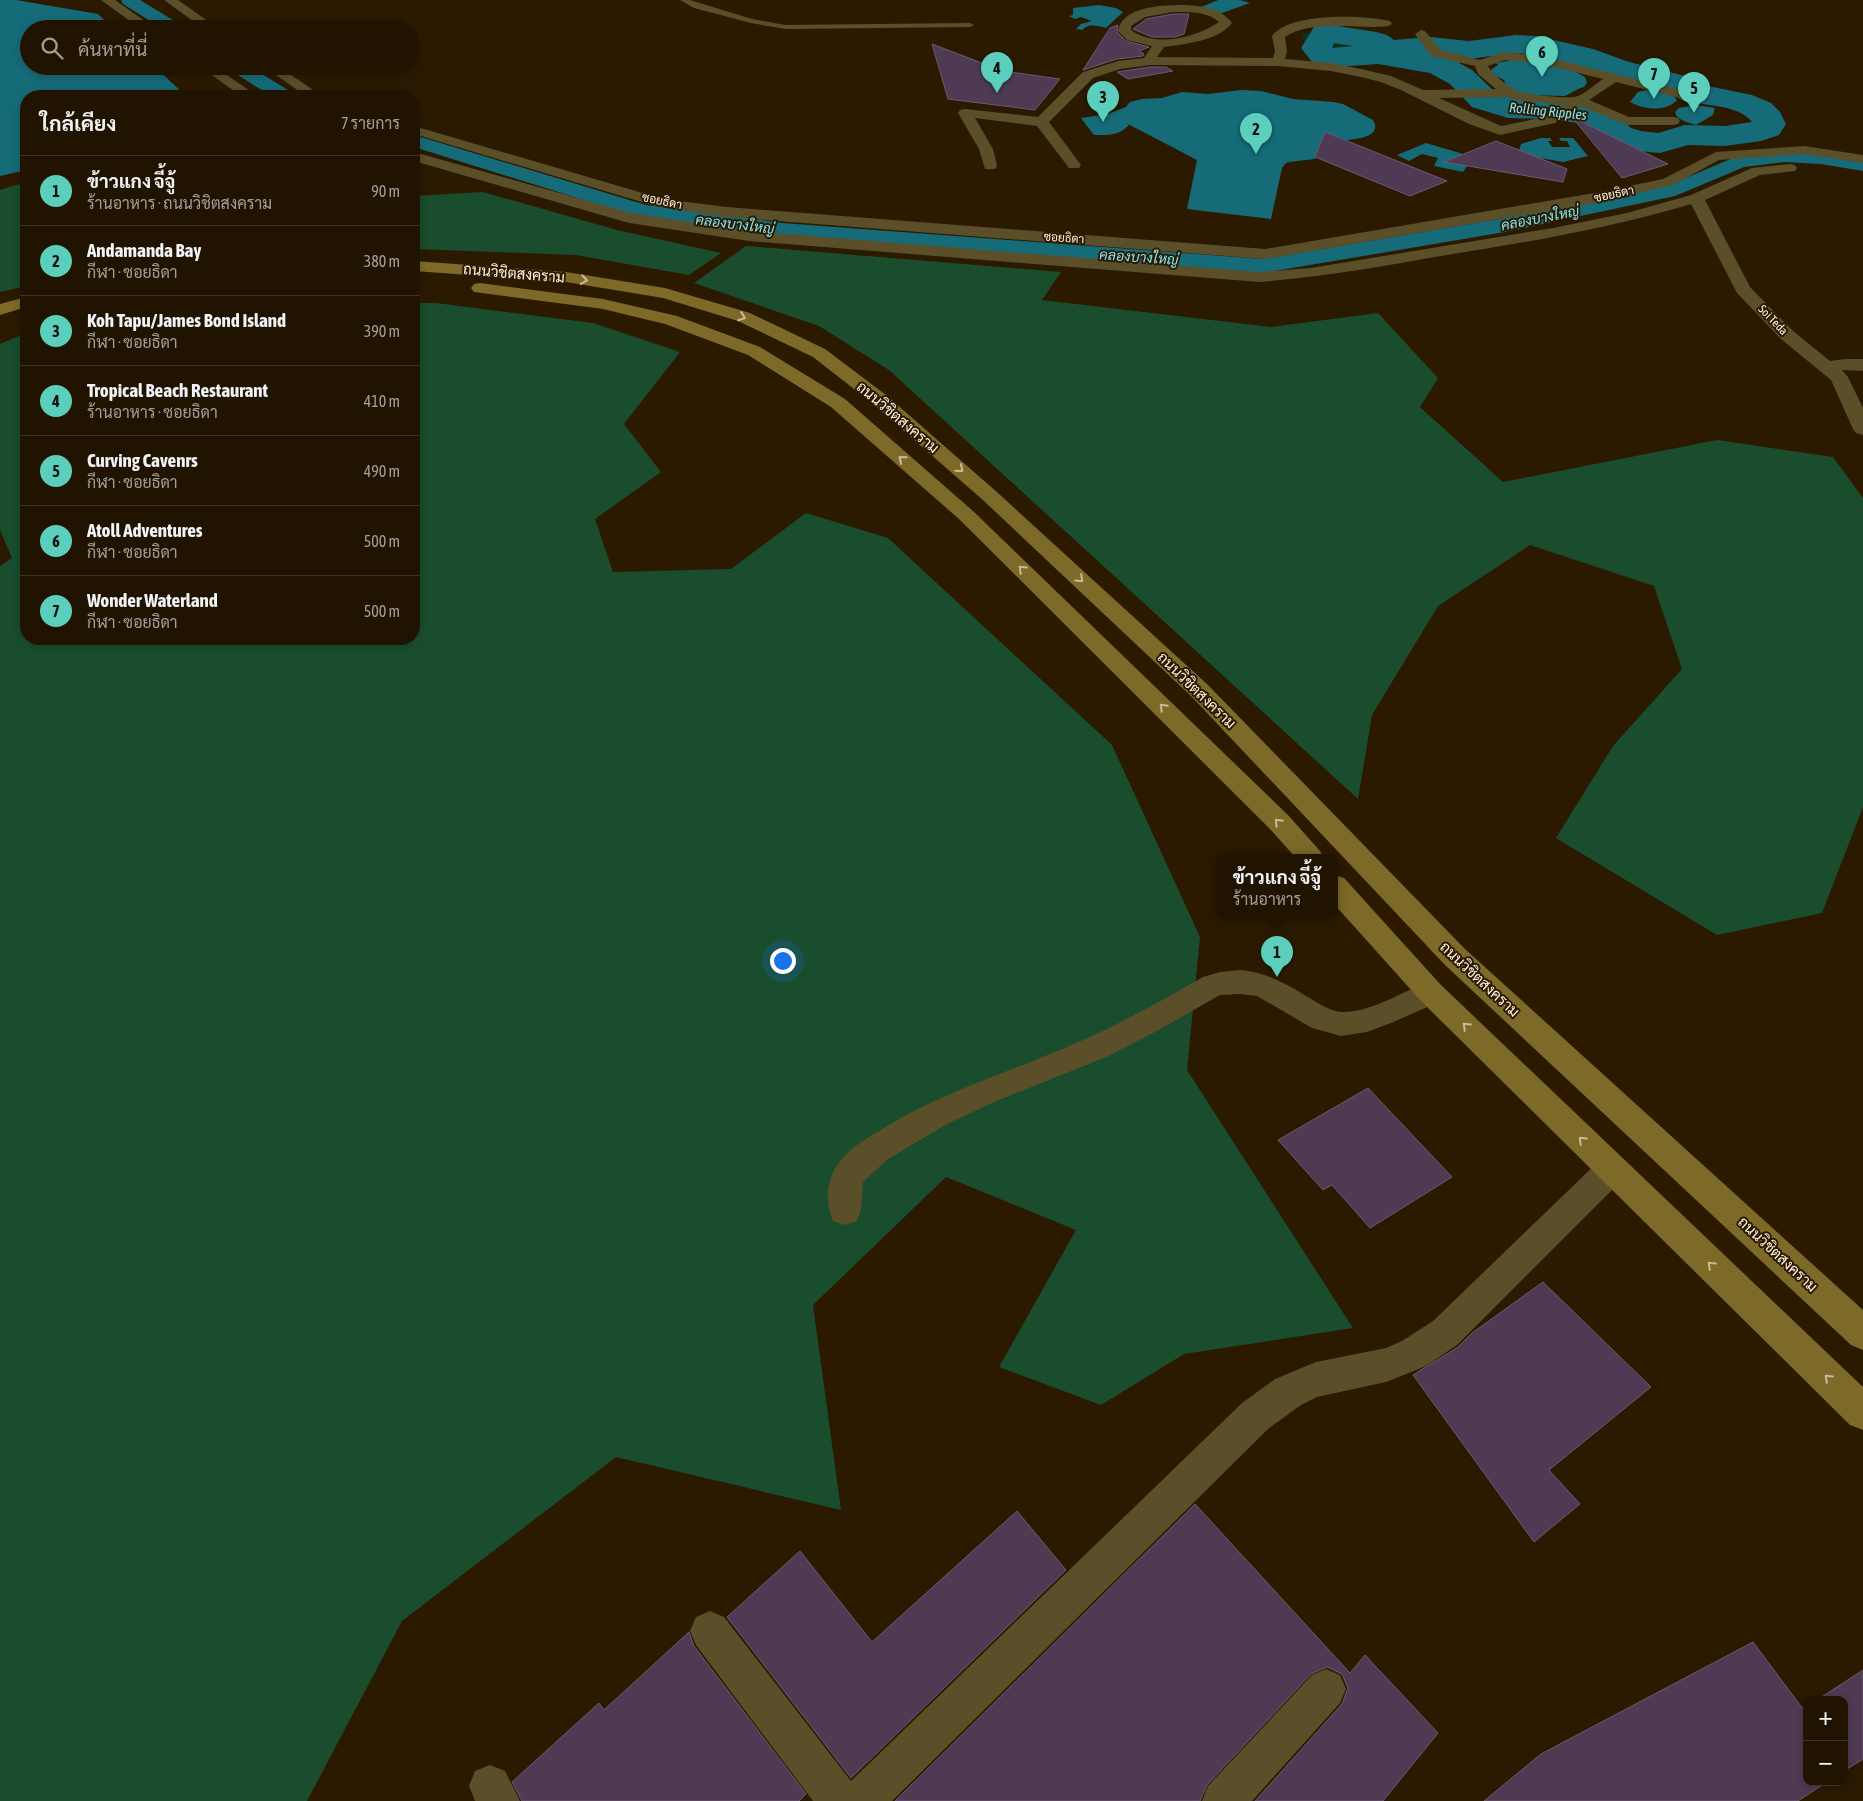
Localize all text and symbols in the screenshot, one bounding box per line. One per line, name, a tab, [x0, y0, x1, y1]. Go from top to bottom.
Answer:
search box	[20, 20, 420, 75]
icon: search	[38, 34, 66, 62]
pin: 6	[1526, 36, 1558, 77]
text: ค้นหาที่นี่	[78, 38, 147, 60]
pin: 4	[981, 52, 1013, 93]
pin: 7	[1638, 58, 1670, 99]
pin: 5	[1678, 72, 1710, 113]
pin: 3	[1087, 81, 1119, 122]
water label: Rolling Ripples	[1508, 99, 1588, 123]
text: ใกล้เคียง	[40, 111, 116, 135]
pin: 2	[1240, 113, 1272, 154]
text: 7 รายการ	[341, 114, 400, 132]
text: ข้าวแกง จี้จู้	[87, 170, 175, 192]
text: 1	[52, 182, 60, 200]
text: 90 m	[371, 182, 400, 200]
street label: ซอยธิดา	[1593, 183, 1635, 205]
street label: ซอยธิดา	[641, 190, 683, 212]
text: ร้านอาหาร · ถนนวิชิตสงคราม	[87, 194, 272, 212]
water label: คลองบางใหญ่	[1500, 202, 1582, 234]
water label: คลองบางใหญ่	[695, 211, 776, 238]
street label: ซอยธิดา	[1043, 230, 1085, 246]
text: Andamanda Bay	[87, 239, 201, 261]
water label: คลองบางใหญ่	[1099, 246, 1180, 269]
text: 2	[52, 252, 60, 270]
text: 380 m	[364, 252, 400, 270]
street label: ถนนวิชิตสงคราม	[462, 260, 566, 286]
text: กีฬา · ซอยธิดา	[87, 263, 178, 281]
one-way arrow	[581, 274, 589, 285]
street label: Soi Teda	[1755, 302, 1791, 338]
text: Koh Tapu/James Bond Island	[87, 309, 286, 331]
one-way arrow	[737, 311, 746, 322]
text: 3	[52, 322, 60, 340]
text: 390 m	[364, 322, 400, 340]
text: กีฬา · ซอยธิดา	[87, 333, 178, 351]
street label: ถนนวิชิตสงคราม	[853, 378, 943, 456]
text: Tropical Beach Restaurant	[87, 379, 268, 401]
text: 4	[52, 392, 60, 410]
text: 410 m	[364, 392, 400, 410]
text: ร้านอาหาร · ซอยธิดา	[87, 403, 218, 421]
text: Curving Cavenrs	[87, 449, 198, 471]
one-way arrow	[899, 456, 908, 465]
text: 5	[52, 462, 60, 480]
text: 490 m	[364, 462, 400, 480]
one-way arrow	[954, 463, 963, 472]
text: กีฬา · ซอยธิดา	[87, 473, 178, 491]
text: Atoll Adventures	[87, 519, 203, 541]
text: 6	[52, 532, 60, 550]
text: 500 m	[364, 532, 400, 550]
text: กีฬา · ซอยธิดา	[87, 543, 178, 561]
one-way arrow	[1019, 566, 1028, 575]
one-way arrow	[1074, 573, 1083, 582]
text: Wonder Waterland	[87, 589, 218, 611]
text: 7	[52, 602, 60, 620]
text: 500 m	[364, 602, 400, 620]
text: กีฬา · ซอยธิดา	[87, 613, 178, 631]
street label: ถนนวิชิตสงคราม	[1154, 648, 1240, 732]
one-way arrow	[1160, 704, 1169, 713]
one-way arrow	[1275, 819, 1284, 828]
popup	[1216, 854, 1338, 919]
text: ข้าวแกง จี้จู้	[1233, 866, 1321, 888]
text: ร้านอาหาร	[1233, 890, 1301, 908]
pin: 1	[1261, 936, 1293, 977]
street label: ถนนวิชิตสงคราม	[1437, 938, 1523, 1020]
your location	[770, 948, 796, 974]
one-way arrow	[1462, 1023, 1471, 1032]
one-way arrow	[1579, 1136, 1588, 1145]
street label: ถนนวิชิตสงคราม	[1735, 1213, 1821, 1295]
one-way arrow	[1708, 1262, 1717, 1271]
one-way arrow	[1825, 1375, 1834, 1384]
map controls	[1803, 1696, 1848, 1786]
button: +	[1803, 1696, 1848, 1741]
button: −	[1803, 1741, 1848, 1786]

